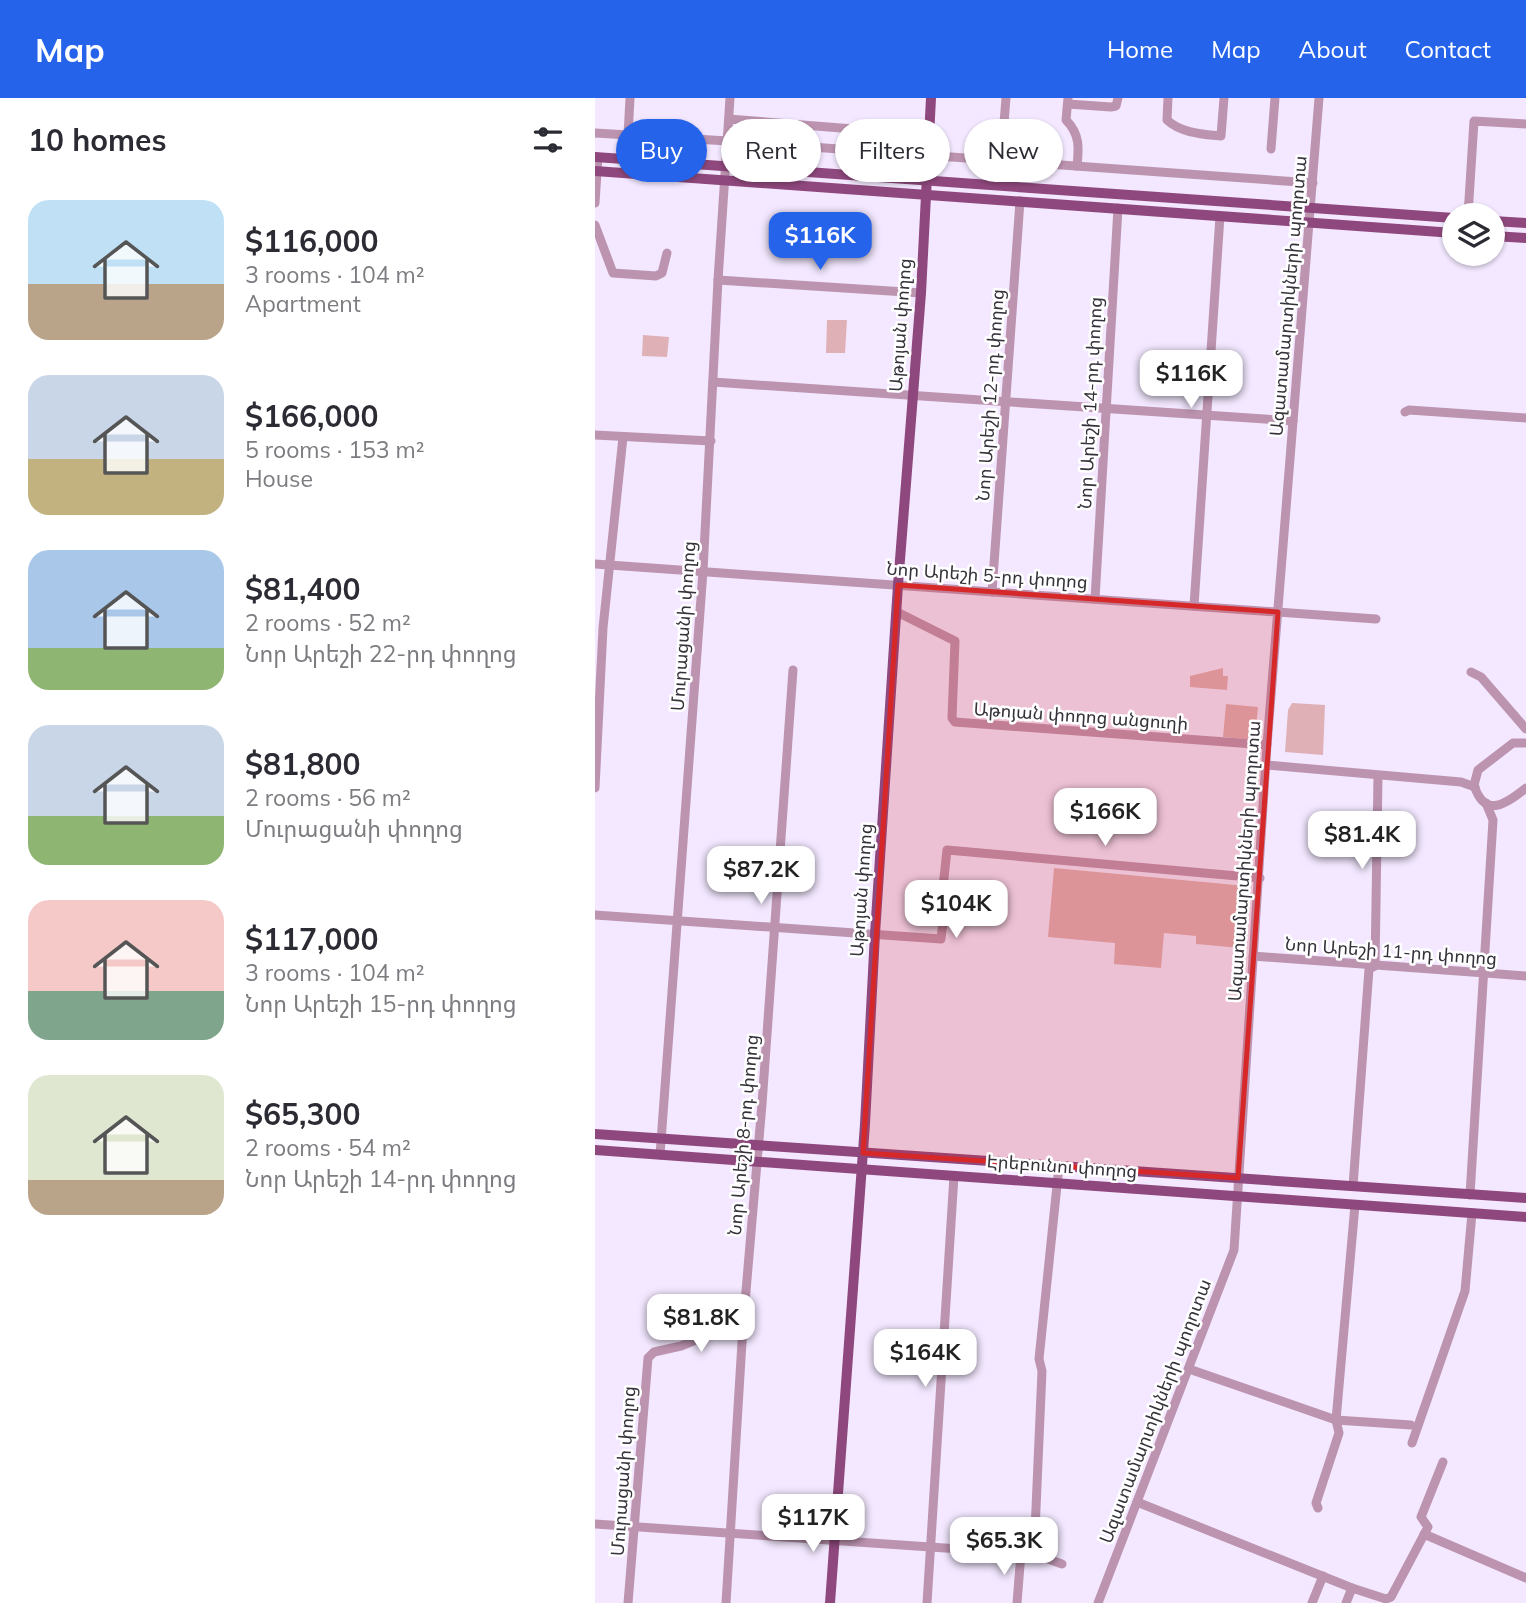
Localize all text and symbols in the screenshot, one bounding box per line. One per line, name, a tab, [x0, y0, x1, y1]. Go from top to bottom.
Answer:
text: Map	[35, 29, 105, 70]
text: Home	[1107, 34, 1173, 64]
text: Map	[1211, 34, 1261, 64]
text: About	[1299, 34, 1367, 64]
text: Contact	[1405, 34, 1491, 64]
chip: Buy	[616, 119, 707, 182]
chip: Rent	[721, 119, 821, 182]
chip: Filters	[835, 119, 950, 182]
chip: New	[964, 119, 1063, 182]
text: 10 homes	[28, 121, 167, 159]
icon: filters	[529, 121, 567, 159]
street label: Ազատամարտիկների պողոտա	[1264, 155, 1312, 437]
map controls	[1442, 203, 1505, 266]
button: layers	[1442, 203, 1505, 266]
pin: $116K	[771, 212, 869, 272]
text: $116K	[785, 220, 855, 249]
text: $116,000	[245, 222, 378, 260]
icon: home	[84, 228, 168, 312]
street label: Աթոյան փողոց	[884, 257, 916, 393]
text: 3 rooms · 104 m²	[245, 260, 425, 289]
street label: Նոր Արեշի 12-րդ փողոց	[971, 288, 1009, 502]
text: Apartment	[245, 289, 361, 318]
street label: Նոր Արեշի 14-րդ փողոց	[1073, 296, 1107, 510]
pin: $116K	[1142, 350, 1240, 410]
text: $116K	[1156, 358, 1226, 387]
text: $166,000	[245, 397, 378, 435]
icon: home	[84, 403, 168, 487]
text: 5 rooms · 153 m²	[245, 435, 425, 464]
text: House	[245, 464, 313, 493]
street label: Մուրացանի փողոց	[666, 540, 700, 712]
street label: Նոր Արեշի 5-րդ փողոց	[886, 556, 1088, 594]
text: $81,400	[245, 570, 360, 608]
icon: home	[84, 578, 168, 662]
text: 2 rooms · 52 m²	[245, 608, 411, 637]
text: Նոր Արեշի 22-րդ փողոց	[245, 639, 517, 668]
street label: Աթոյան փողոց անցուղի	[973, 697, 1189, 735]
street label: Ազատամարտիկների պողոտա	[1223, 720, 1265, 1002]
text: $81,800	[245, 745, 360, 783]
icon: home	[84, 753, 168, 837]
text: 2 rooms · 56 m²	[245, 783, 411, 812]
pin: $166K	[1056, 788, 1154, 848]
text: $166K	[1070, 796, 1140, 825]
pin: $81.4K	[1305, 812, 1419, 871]
text: Մուրացանի փողոց	[245, 814, 463, 843]
text: $81.4K	[1324, 819, 1400, 848]
street label: Աթոյան փողոց	[845, 822, 877, 958]
pin: $87.2K	[704, 846, 818, 906]
text: $87.2K	[723, 854, 799, 883]
pin: $104K	[907, 880, 1005, 940]
text: $104K	[921, 888, 991, 917]
text: $117,000	[245, 920, 378, 958]
icon: home	[84, 928, 168, 1012]
street label: Նոր Արեշի 11-րդ փողոց	[1284, 932, 1498, 970]
text: 3 rooms · 104 m²	[245, 958, 425, 987]
text: Նոր Արեշի 15-րդ փողոց	[245, 989, 517, 1018]
street label: Նոր Արեշի 8-րդ փողոց	[723, 1034, 763, 1236]
text: $65,300	[245, 1095, 360, 1133]
icon: home	[84, 1103, 168, 1187]
text: 2 rooms · 54 m²	[245, 1133, 411, 1162]
street label: Էրեբունու փողոց	[986, 1149, 1138, 1183]
text: Նոր Արեշի 14-րդ փողոց	[245, 1164, 517, 1193]
street label: Ազատամարտիկների պողոտա	[1094, 1275, 1216, 1547]
pin: $81.8K	[644, 1294, 758, 1354]
text: $81.8K	[663, 1302, 739, 1331]
pin: $164K	[876, 1330, 974, 1389]
text: $164K	[890, 1337, 960, 1366]
street label: Մուրացանի փողոց	[606, 1385, 640, 1557]
pin: $117K	[764, 1494, 862, 1554]
text: $117K	[778, 1502, 848, 1531]
pin: $65.3K	[947, 1518, 1061, 1577]
text: $65.3K	[966, 1525, 1042, 1554]

